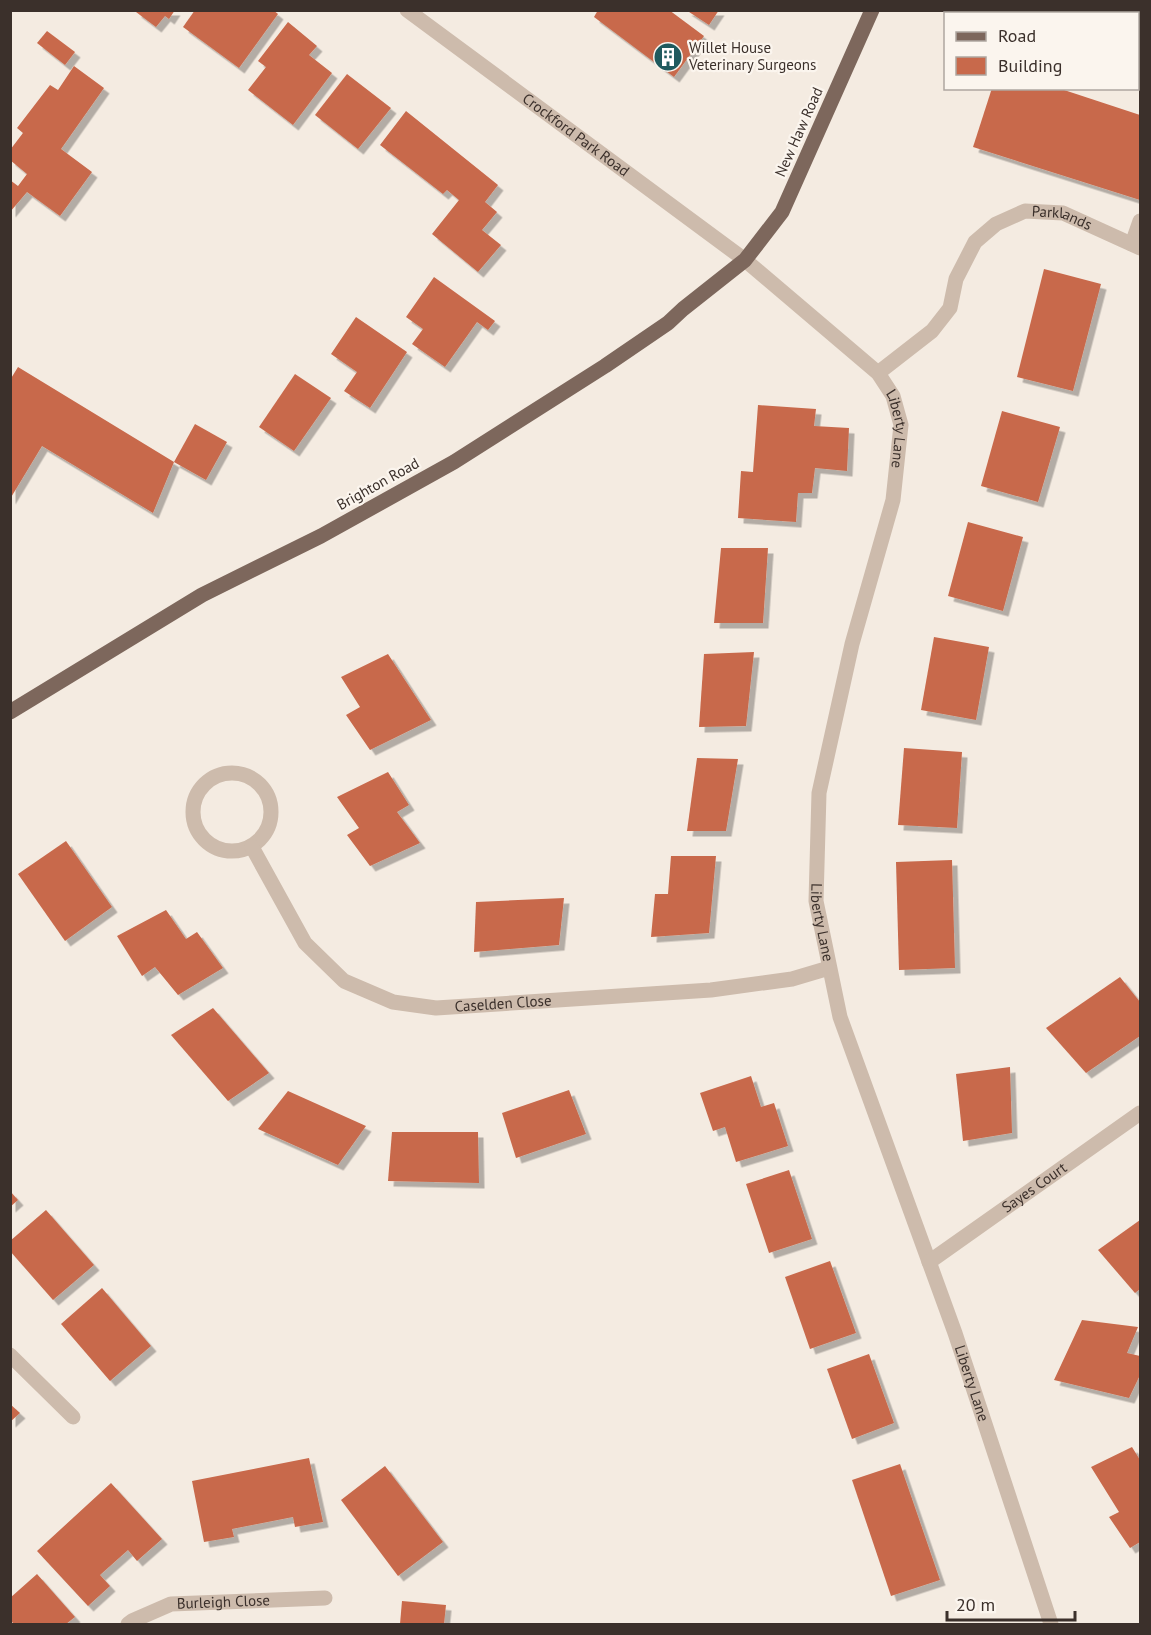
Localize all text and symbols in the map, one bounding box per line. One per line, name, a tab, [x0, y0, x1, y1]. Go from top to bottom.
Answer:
legend	[944, 12, 1139, 90]
text: Road	[998, 24, 1036, 47]
place label: Willet House Veterinary Surgeons	[688, 38, 816, 74]
building icon: Willet House Veterinary Surgeons	[652, 41, 684, 73]
text: Building	[998, 54, 1062, 77]
street label: New Haw Road	[770, 84, 827, 180]
street label: Crockford Park Road	[519, 89, 633, 180]
street label: Parklands	[1031, 201, 1095, 234]
street label: Liberty Lane	[882, 385, 911, 469]
street label: Brighton Road	[333, 453, 422, 514]
street label: Liberty Lane	[807, 883, 838, 963]
street label: Caselden Close	[454, 990, 552, 1016]
street label: Sayes Court	[998, 1158, 1070, 1217]
street label: Liberty Lane	[951, 1342, 994, 1424]
scale bar	[947, 1584, 1074, 1622]
street label: Burleigh Close	[176, 1590, 270, 1613]
text: 20 m	[956, 1593, 995, 1616]

